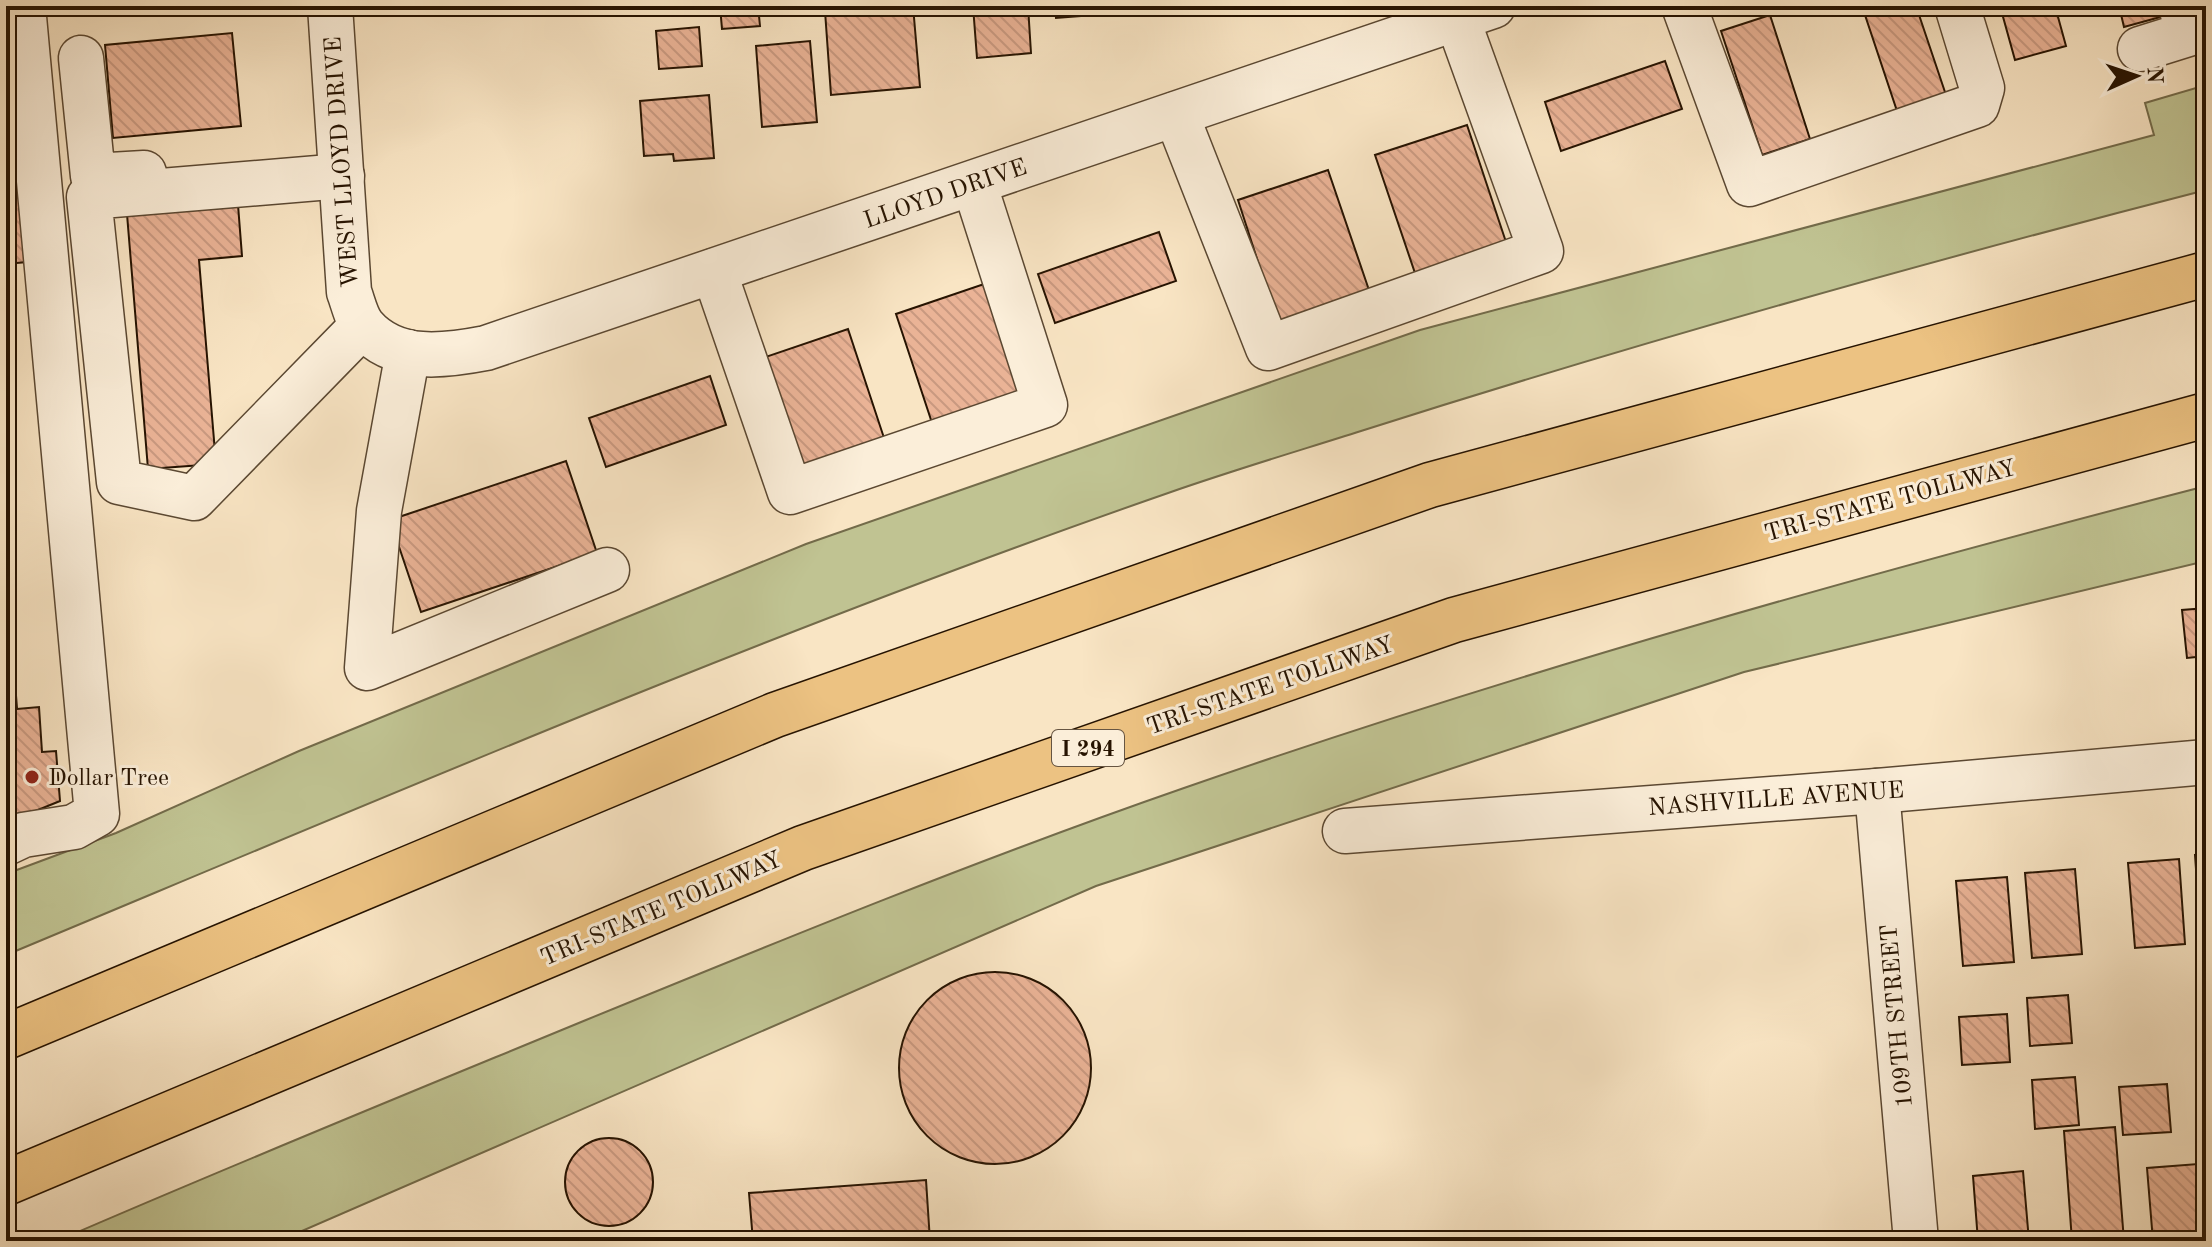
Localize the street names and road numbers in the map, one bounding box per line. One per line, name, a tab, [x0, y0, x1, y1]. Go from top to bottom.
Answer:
street label: WEST LLOYD DRIVE	[322, 35, 364, 288]
street label: LLOYD DRIVE	[861, 156, 1030, 234]
street label: TRI-STATE TOLLWAY	[1762, 457, 2019, 547]
street label: TRI-STATE TOLLWAY	[1144, 633, 1397, 740]
road number: I 294	[1052, 730, 1124, 766]
street label: NASHVILLE AVENUE	[1647, 779, 1905, 821]
street label: TRI-STATE TOLLWAY	[538, 848, 786, 972]
street label: 109TH STREET	[1878, 923, 1918, 1109]

